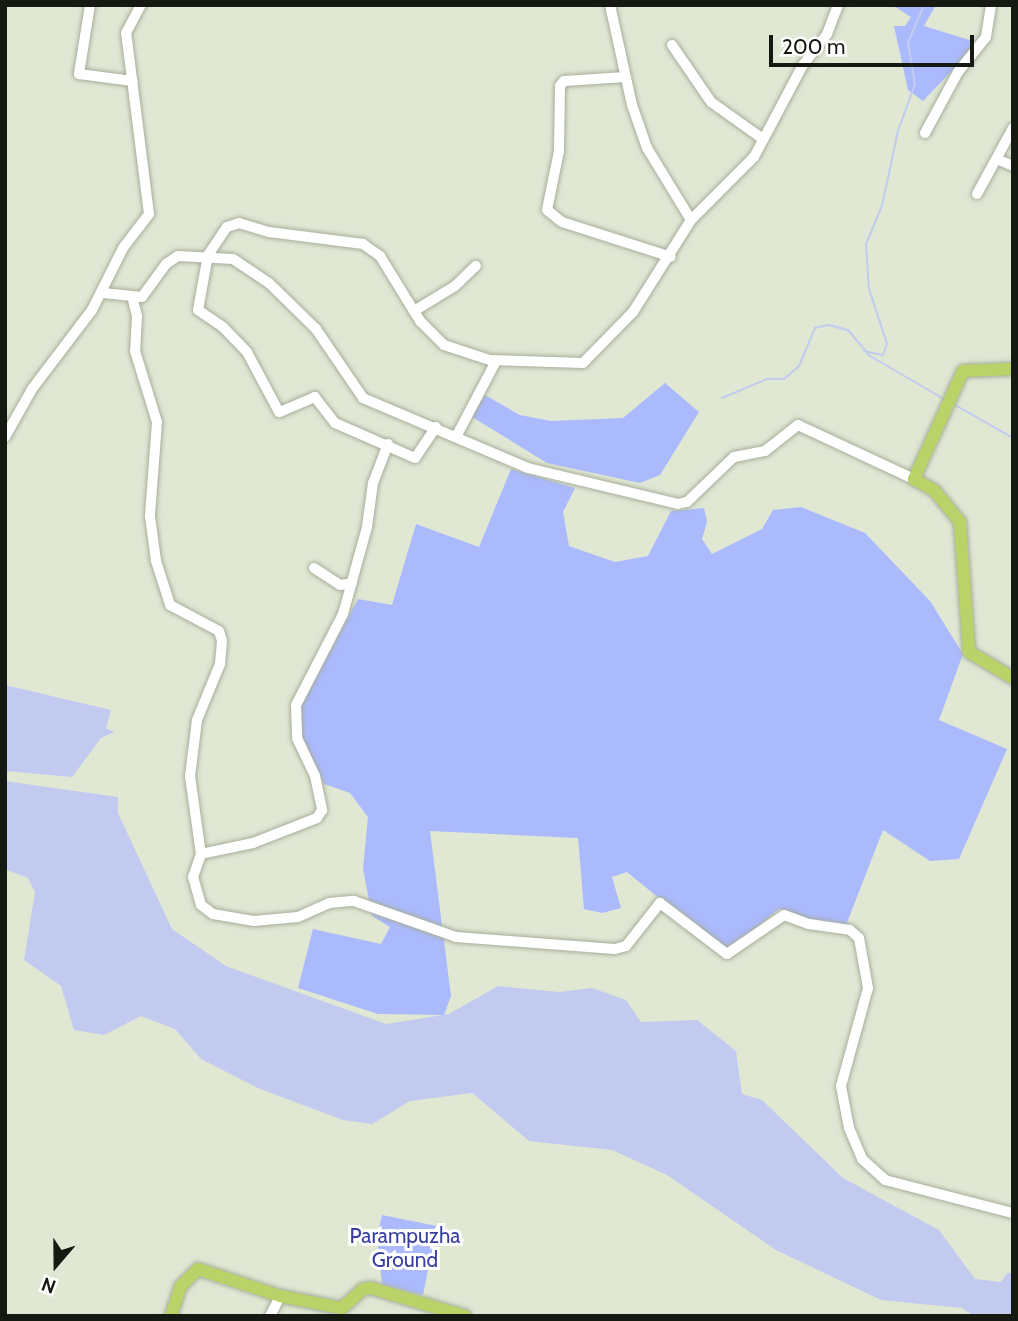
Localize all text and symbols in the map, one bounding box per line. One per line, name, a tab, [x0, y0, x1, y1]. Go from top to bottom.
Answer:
scale bar	[773, 21, 978, 65]
text: 200 m	[782, 34, 845, 59]
park label: Parampuzha Ground	[350, 1223, 460, 1273]
north arrow	[21, 1230, 91, 1300]
text: N	[38, 1272, 59, 1298]

